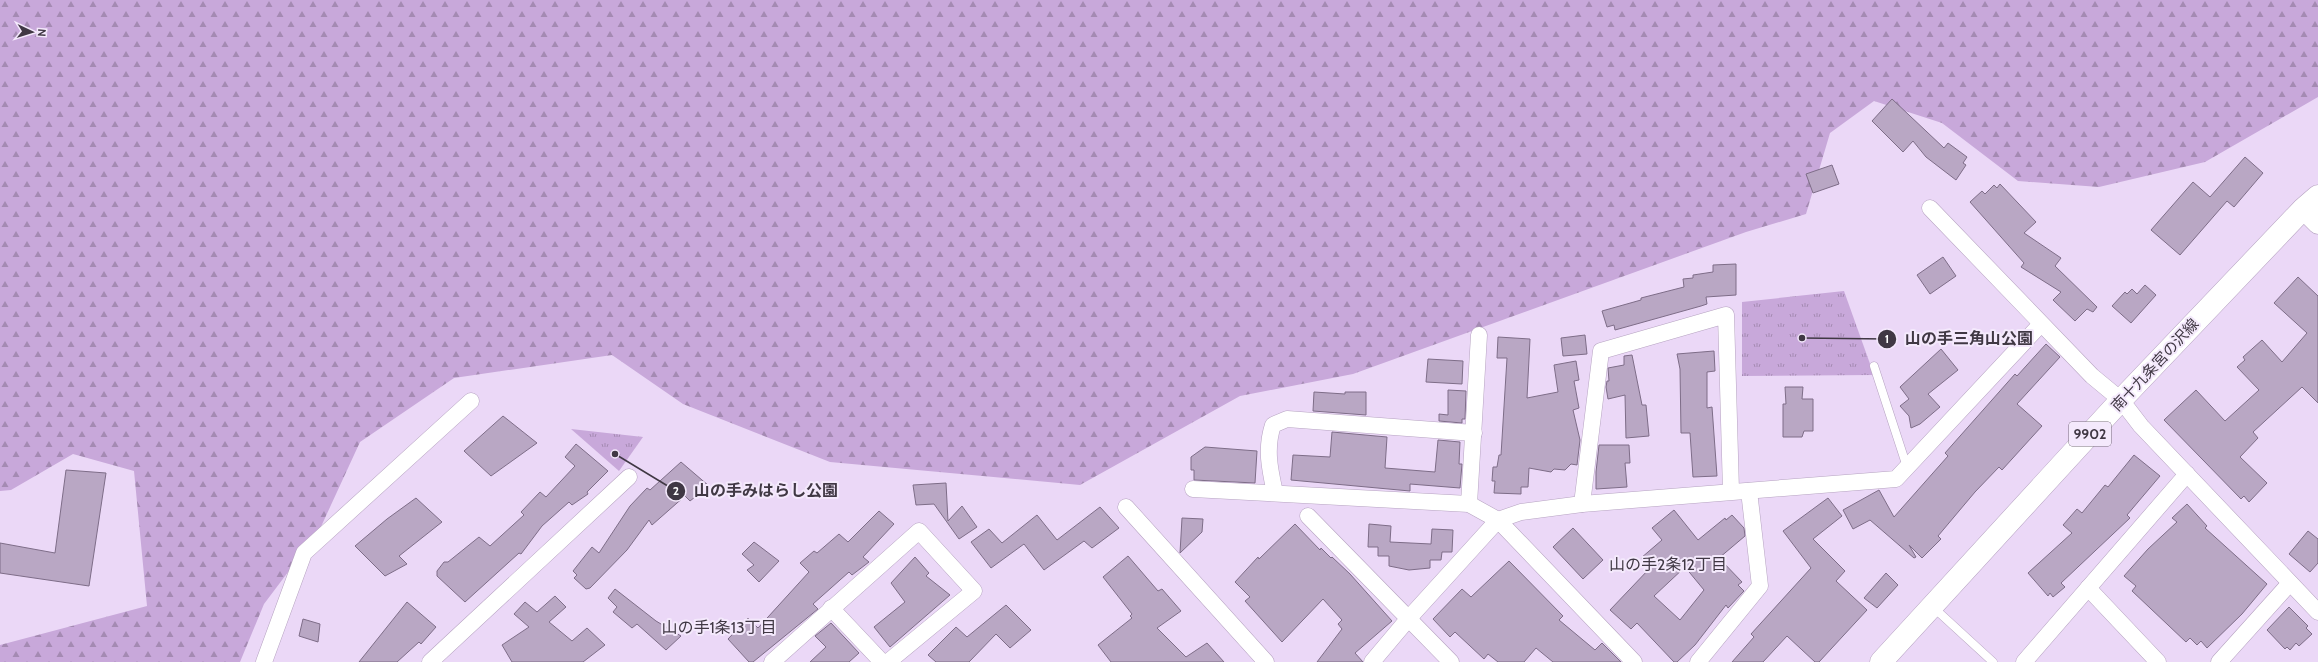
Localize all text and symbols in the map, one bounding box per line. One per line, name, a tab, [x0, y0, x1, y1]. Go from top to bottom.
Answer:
north arrow	[12, 12, 52, 52]
text: N	[35, 28, 49, 37]
street label: 南十九条宮の沢線	[2107, 315, 2203, 415]
callout: 山の手三角山公園	[1877, 325, 2041, 353]
text: 山の手三角山公園	[1905, 329, 2033, 348]
text: 1	[1885, 331, 1889, 346]
road number: 9902	[2069, 422, 2111, 446]
callout: 山の手みはらし公園	[666, 477, 846, 505]
text: 山の手みはらし公園	[694, 481, 838, 500]
text: 2	[673, 483, 679, 498]
district label: 山の手2条12丁目	[1609, 555, 1727, 574]
district label: 山の手1条13丁目	[661, 618, 777, 637]

